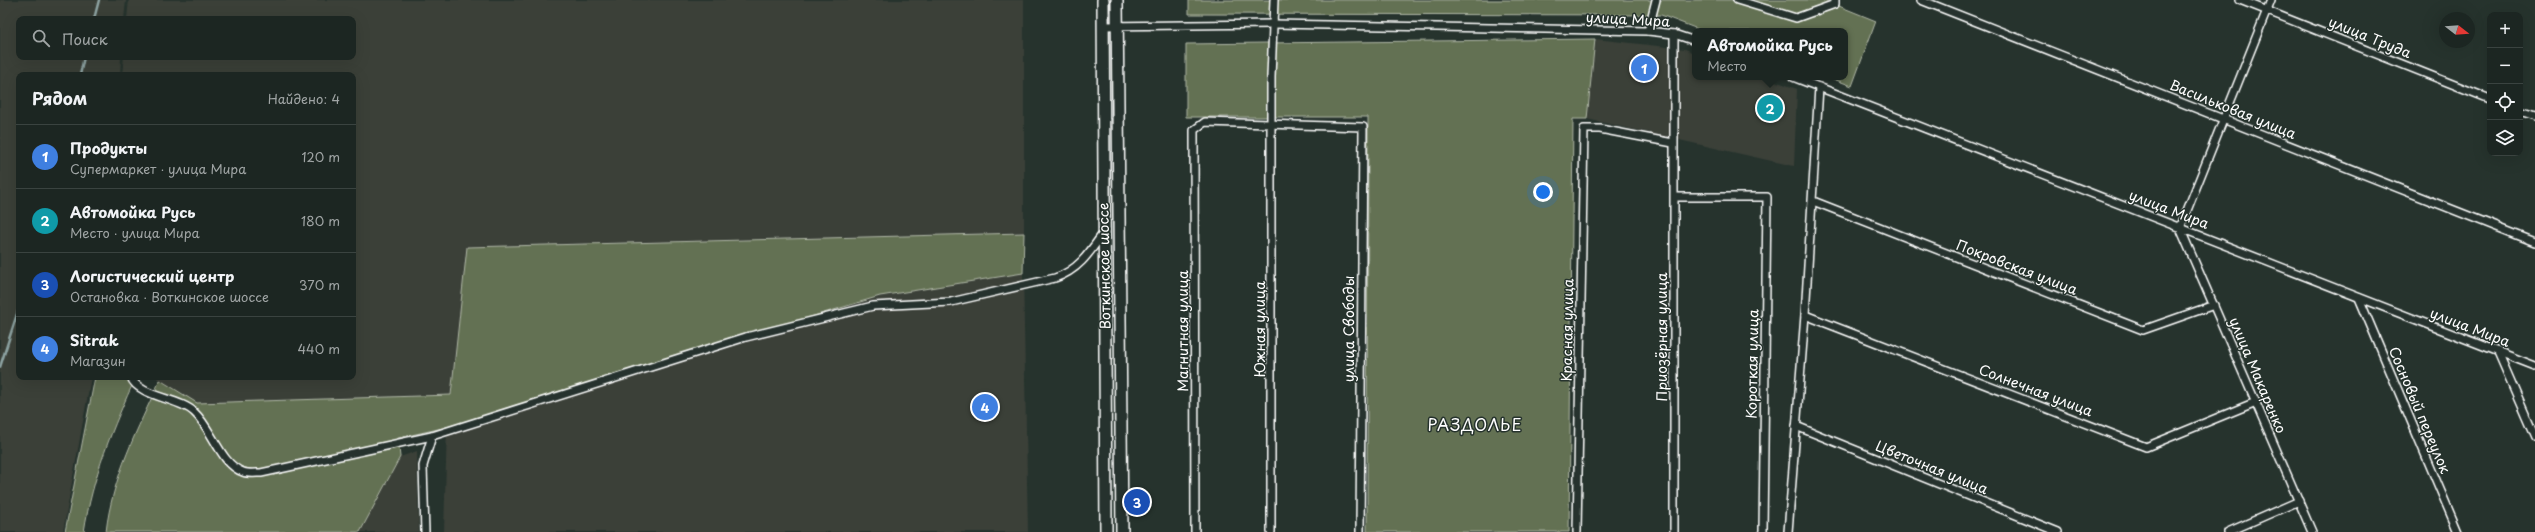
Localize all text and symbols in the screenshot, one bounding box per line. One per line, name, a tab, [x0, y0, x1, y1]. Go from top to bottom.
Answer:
street label: улица Мира	[1585, 6, 1671, 32]
street label: улица Труда	[2325, 11, 2415, 63]
north arrow	[2439, 12, 2475, 48]
map controls	[2487, 12, 2523, 156]
button: +	[2487, 12, 2523, 48]
search box	[16, 16, 356, 60]
icon: search	[30, 27, 52, 49]
text: Поиск	[62, 27, 108, 50]
popup	[1692, 28, 1848, 80]
text: Автомойка Русь	[1707, 33, 1833, 56]
button: −	[2487, 48, 2523, 84]
pin: 1	[1631, 53, 1657, 83]
text: Место	[1707, 56, 1747, 75]
street label: Васильковая улица	[2167, 74, 2300, 144]
button: locate	[2487, 84, 2523, 120]
text: Рядом	[32, 85, 87, 111]
text: Найдено: 4	[268, 89, 340, 108]
pin: 2	[1757, 93, 1783, 123]
button: layers	[2487, 120, 2523, 156]
text: Продукты	[70, 136, 147, 159]
text: 1	[42, 147, 48, 166]
text: 120 m	[301, 147, 340, 166]
text: Супермаркет · улица Мира	[70, 159, 246, 178]
your location	[1533, 182, 1553, 202]
street label: улица Мира	[2126, 184, 2212, 234]
text: Автомойка Русь	[70, 200, 196, 223]
street label: Воткинское шоссе	[1092, 203, 1116, 329]
text: 2	[40, 211, 50, 230]
text: 180 m	[301, 211, 340, 230]
text: Место · улица Мира	[70, 223, 200, 242]
street label: Покровская улица	[1953, 234, 2081, 300]
text: Логистический центр	[70, 264, 234, 287]
street label: Магнитная улица	[1172, 270, 1193, 392]
street label: Приозёрная улица	[1651, 272, 1672, 401]
text: 3	[41, 275, 49, 294]
text: 370 m	[299, 275, 340, 294]
street label: улица Свободы	[1338, 276, 1359, 382]
street label: Красная улица	[1556, 278, 1578, 382]
street label: Южная улица	[1249, 281, 1270, 377]
text: Остановка · Воткинское шоссе	[70, 287, 269, 306]
street label: улица Мира	[2427, 302, 2513, 352]
street label: Короткая улица	[1741, 309, 1763, 419]
street label: улица Макаренко	[2224, 314, 2292, 437]
text: Sitrak	[70, 328, 119, 351]
text: 4	[41, 339, 49, 358]
text: 440 m	[297, 339, 340, 358]
street label: Сосновый переулок	[2384, 343, 2456, 477]
text: Магазин	[70, 351, 126, 370]
street label: Солнечная улица	[1976, 359, 2096, 421]
pin: 4	[972, 392, 998, 422]
district label: РАЗДОЛЬЕ	[1427, 412, 1523, 436]
street label: Цветочная улица	[1873, 435, 1992, 499]
pin: 3	[1124, 487, 1150, 517]

